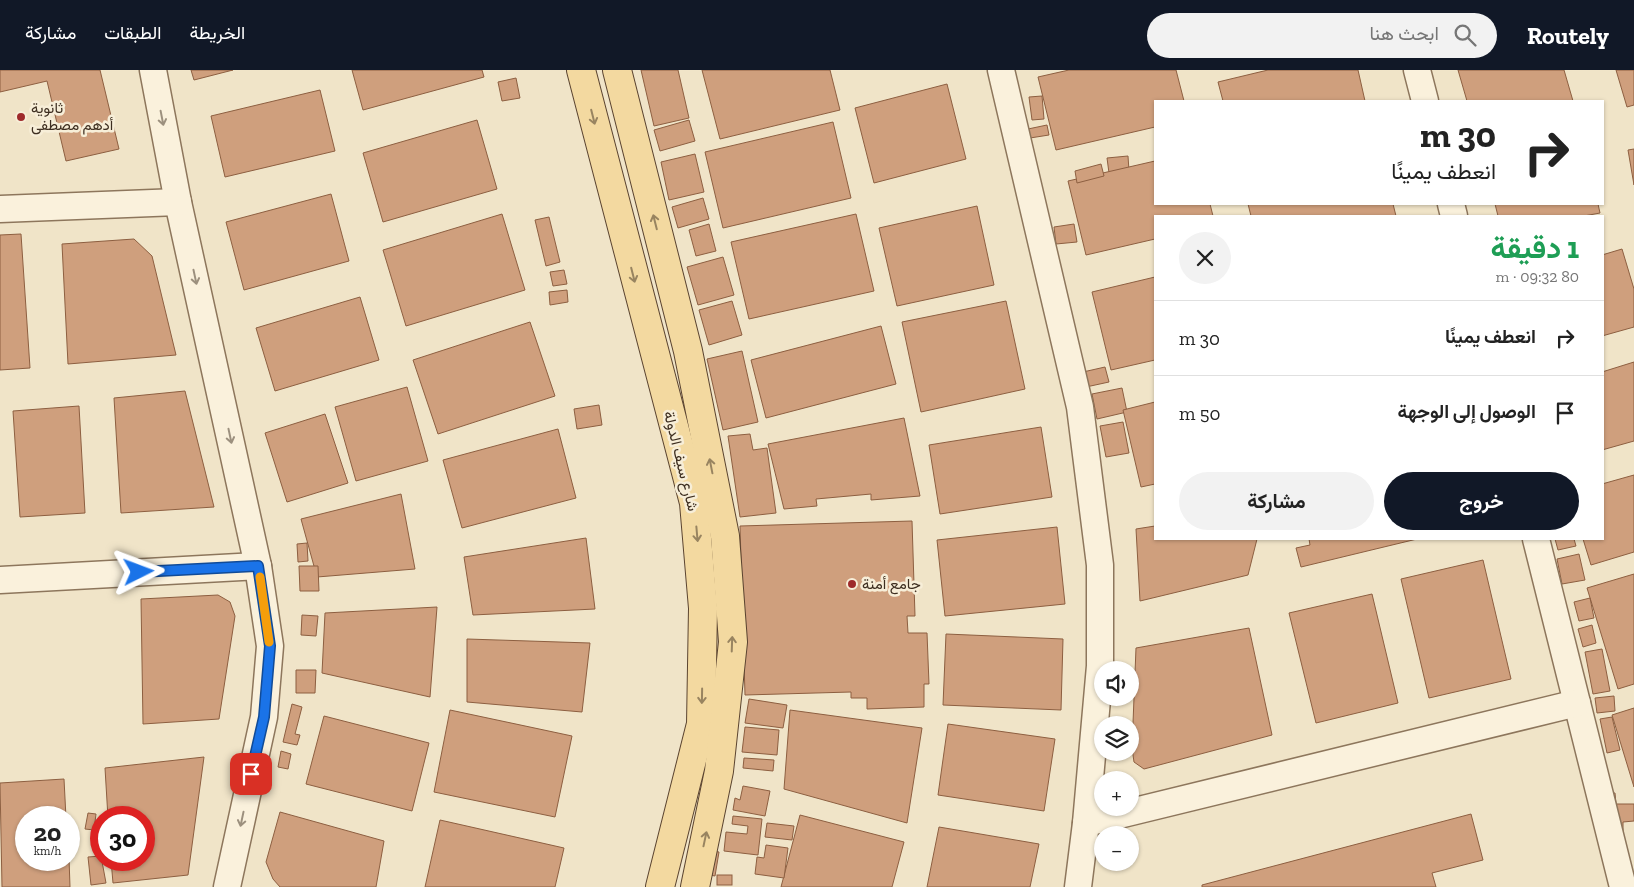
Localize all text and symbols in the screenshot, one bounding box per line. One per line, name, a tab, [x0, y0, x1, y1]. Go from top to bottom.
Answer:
search box	[1147, 13, 1497, 58]
icon: search	[1451, 21, 1479, 49]
text: Routely	[1527, 21, 1609, 50]
text: مشاركة	[25, 22, 76, 44]
text: الطبقات	[104, 22, 161, 44]
text: الخريطة	[189, 22, 245, 44]
text: ابحث هنا	[1369, 22, 1439, 45]
place label: ثانوية أدهم مصطفى	[31, 99, 114, 135]
one-way arrow	[158, 109, 168, 125]
one-way arrow	[588, 109, 598, 125]
marker: ثانوية أدهم مصطفى	[15, 111, 27, 123]
text: 30 m	[1420, 114, 1496, 156]
icon: right	[1514, 120, 1579, 185]
text: انعطف يمينًا	[1391, 158, 1496, 185]
one-way arrow	[650, 215, 660, 231]
text: 1 دقيقة	[1491, 230, 1579, 266]
button: close	[1179, 232, 1231, 284]
one-way arrow	[629, 266, 638, 282]
text: 80 m · 09:32	[1496, 267, 1579, 286]
one-way arrow	[191, 269, 200, 285]
icon: right	[1551, 324, 1579, 352]
text: انعطف يمينًا	[1445, 325, 1536, 348]
text: 30 m	[1179, 327, 1220, 350]
icon: arrive	[1551, 399, 1579, 427]
text: الوصول إلى الوجهة	[1398, 400, 1536, 423]
text: 50 m	[1179, 402, 1220, 425]
street label: شارع سيف الدولة	[658, 409, 702, 514]
one-way arrow	[226, 427, 235, 443]
one-way arrow	[706, 458, 715, 474]
button: مشاركة	[1179, 472, 1374, 530]
button: خروج	[1384, 472, 1579, 530]
one-way arrow	[692, 526, 701, 542]
position arrow	[112, 545, 164, 597]
place label: جامع أمنة	[862, 575, 921, 595]
marker: جامع أمنة	[846, 578, 858, 590]
one-way arrow	[728, 636, 737, 652]
map controls	[1094, 661, 1139, 871]
button: sound	[1094, 661, 1139, 706]
one-way arrow	[697, 688, 707, 704]
button: layers	[1094, 716, 1139, 761]
pin	[230, 753, 272, 795]
icon: arrive	[237, 760, 265, 788]
button: +	[1094, 771, 1139, 816]
speed limit sign: 30	[90, 806, 155, 871]
one-way arrow	[236, 811, 246, 827]
text: 20	[34, 817, 61, 847]
button: −	[1094, 826, 1139, 871]
one-way arrow	[701, 832, 710, 848]
text: km/h	[34, 844, 61, 858]

